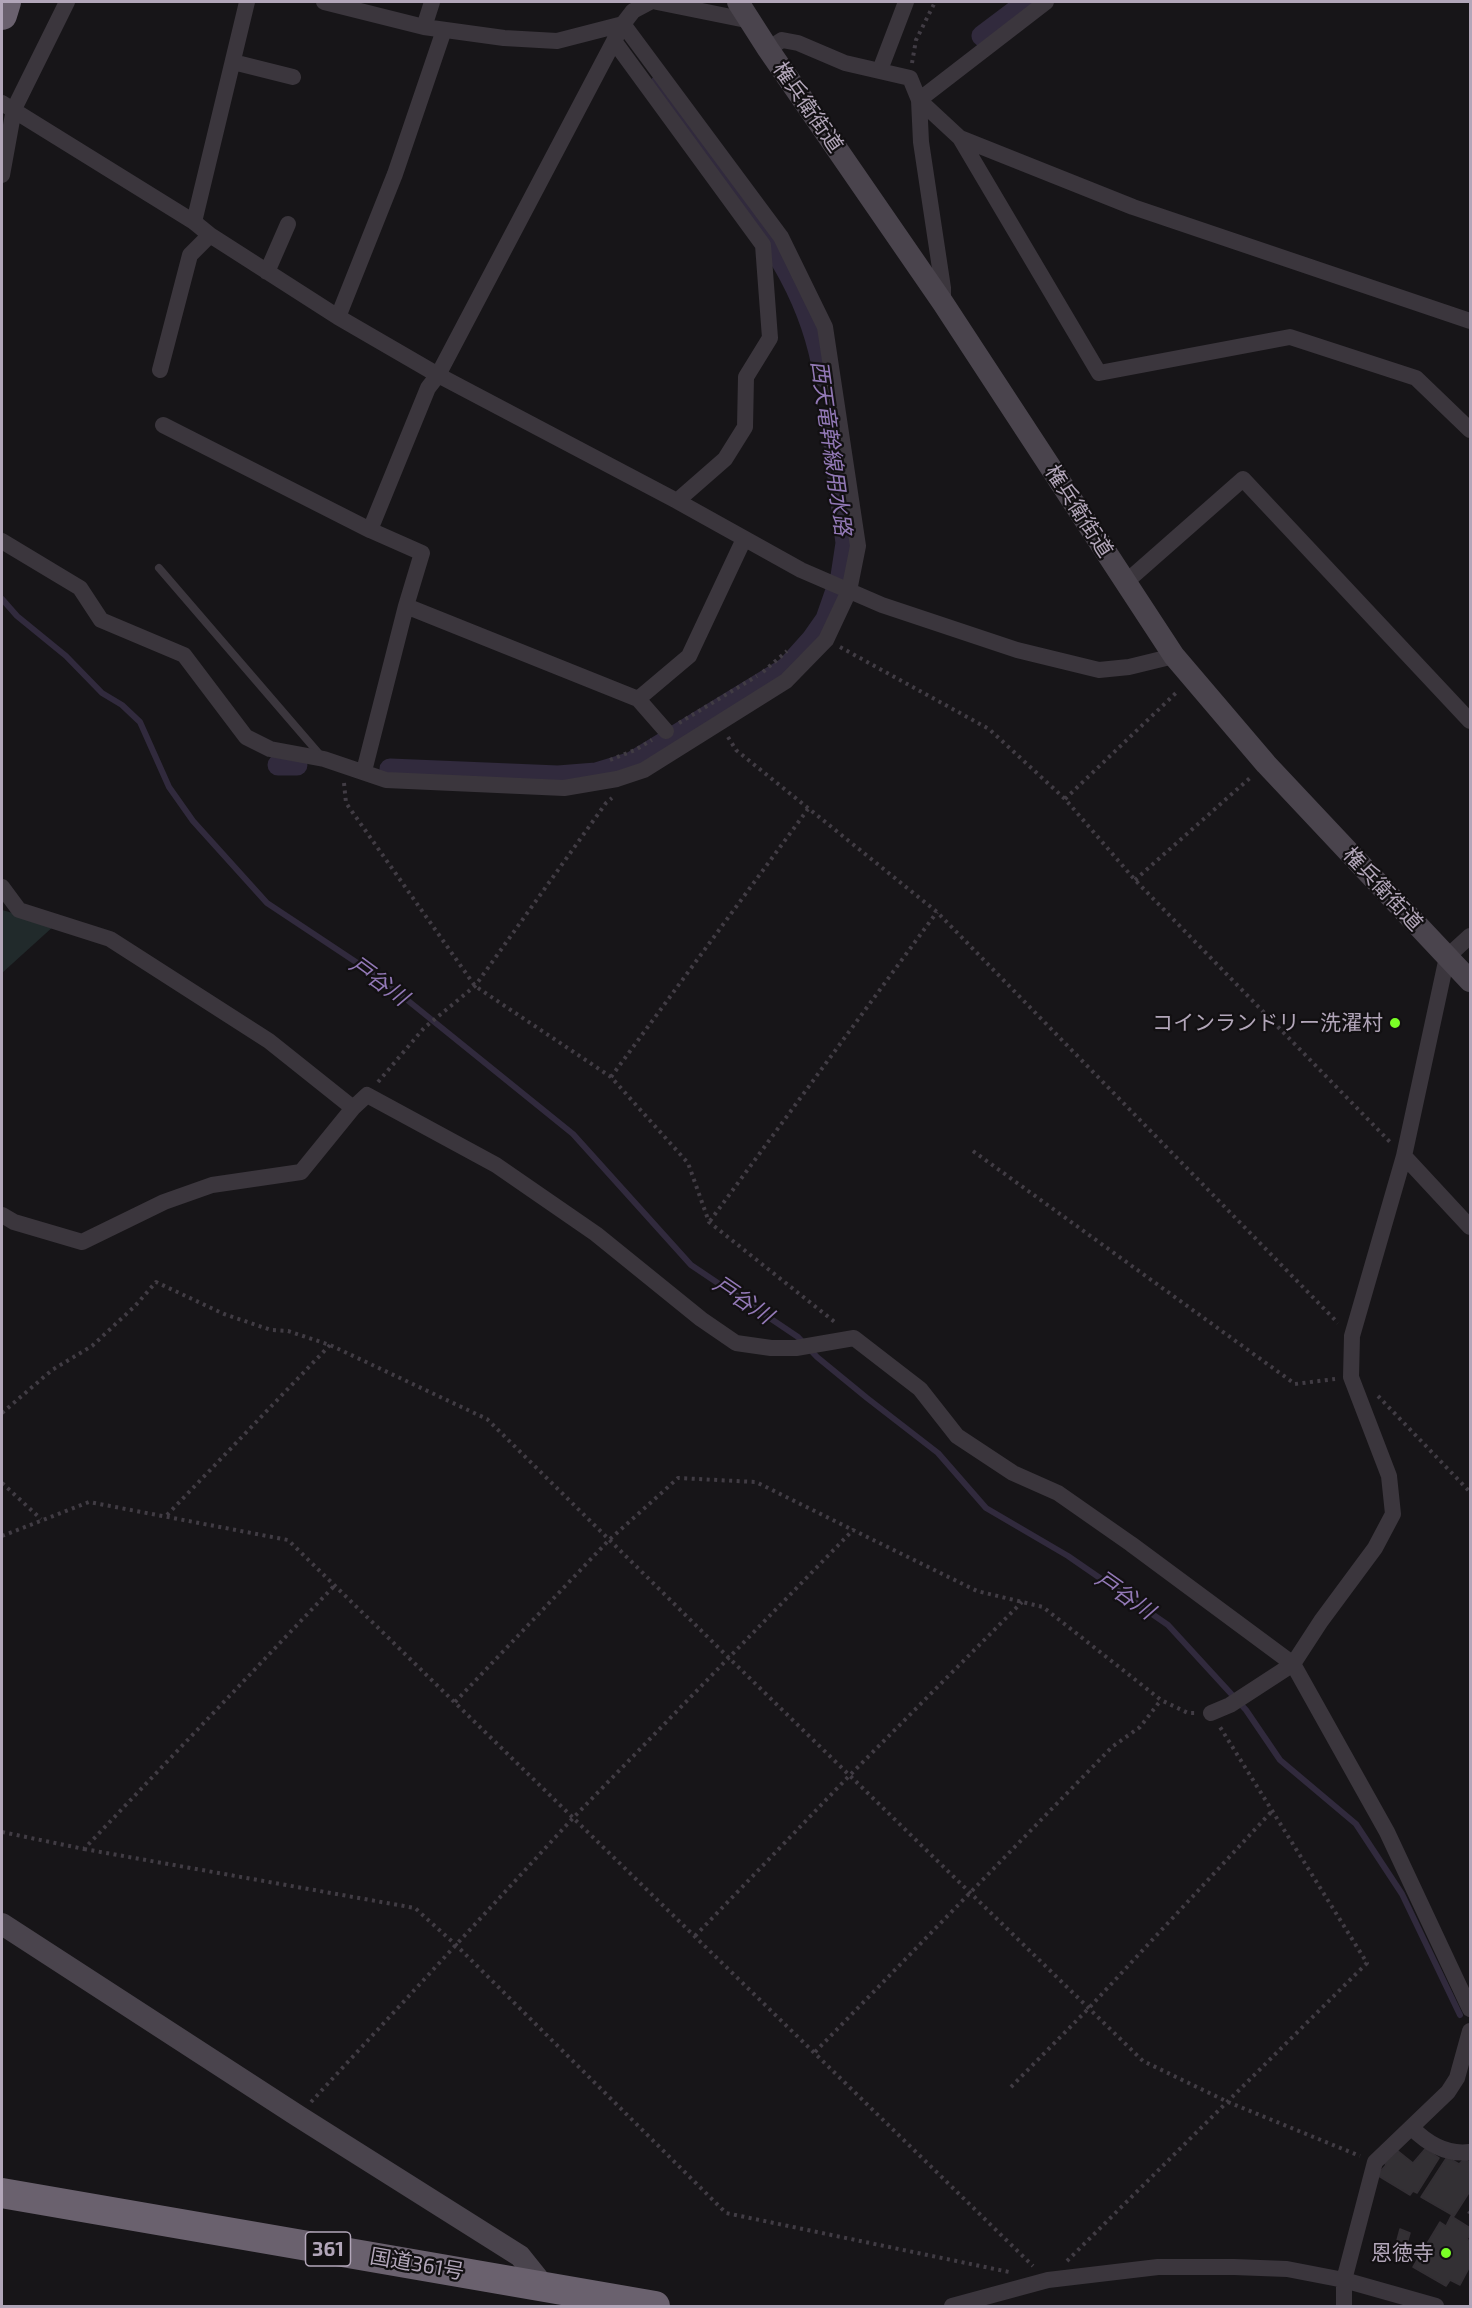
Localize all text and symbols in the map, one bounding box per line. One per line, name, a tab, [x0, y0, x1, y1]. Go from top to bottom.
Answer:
street label: 権兵衛街道	[768, 57, 848, 157]
water label: 西天竜幹線用水路	[806, 359, 856, 537]
street label: 権兵衛街道	[1040, 460, 1118, 562]
street label: 権兵衛街道	[1338, 842, 1428, 936]
water label: 戸谷川	[345, 951, 413, 1011]
place label: コインランドリー洗濯村	[1152, 1010, 1383, 1036]
marker: コインランドリー洗濯村	[1388, 1016, 1402, 1030]
water label: 戸谷川	[708, 1271, 778, 1329]
water label: 戸谷川	[1090, 1565, 1160, 1625]
road number: 361	[306, 2232, 350, 2266]
place label: 恩徳寺	[1371, 2240, 1434, 2266]
street label: 国道361号	[368, 2243, 466, 2285]
marker: 恩徳寺	[1439, 2246, 1453, 2260]

